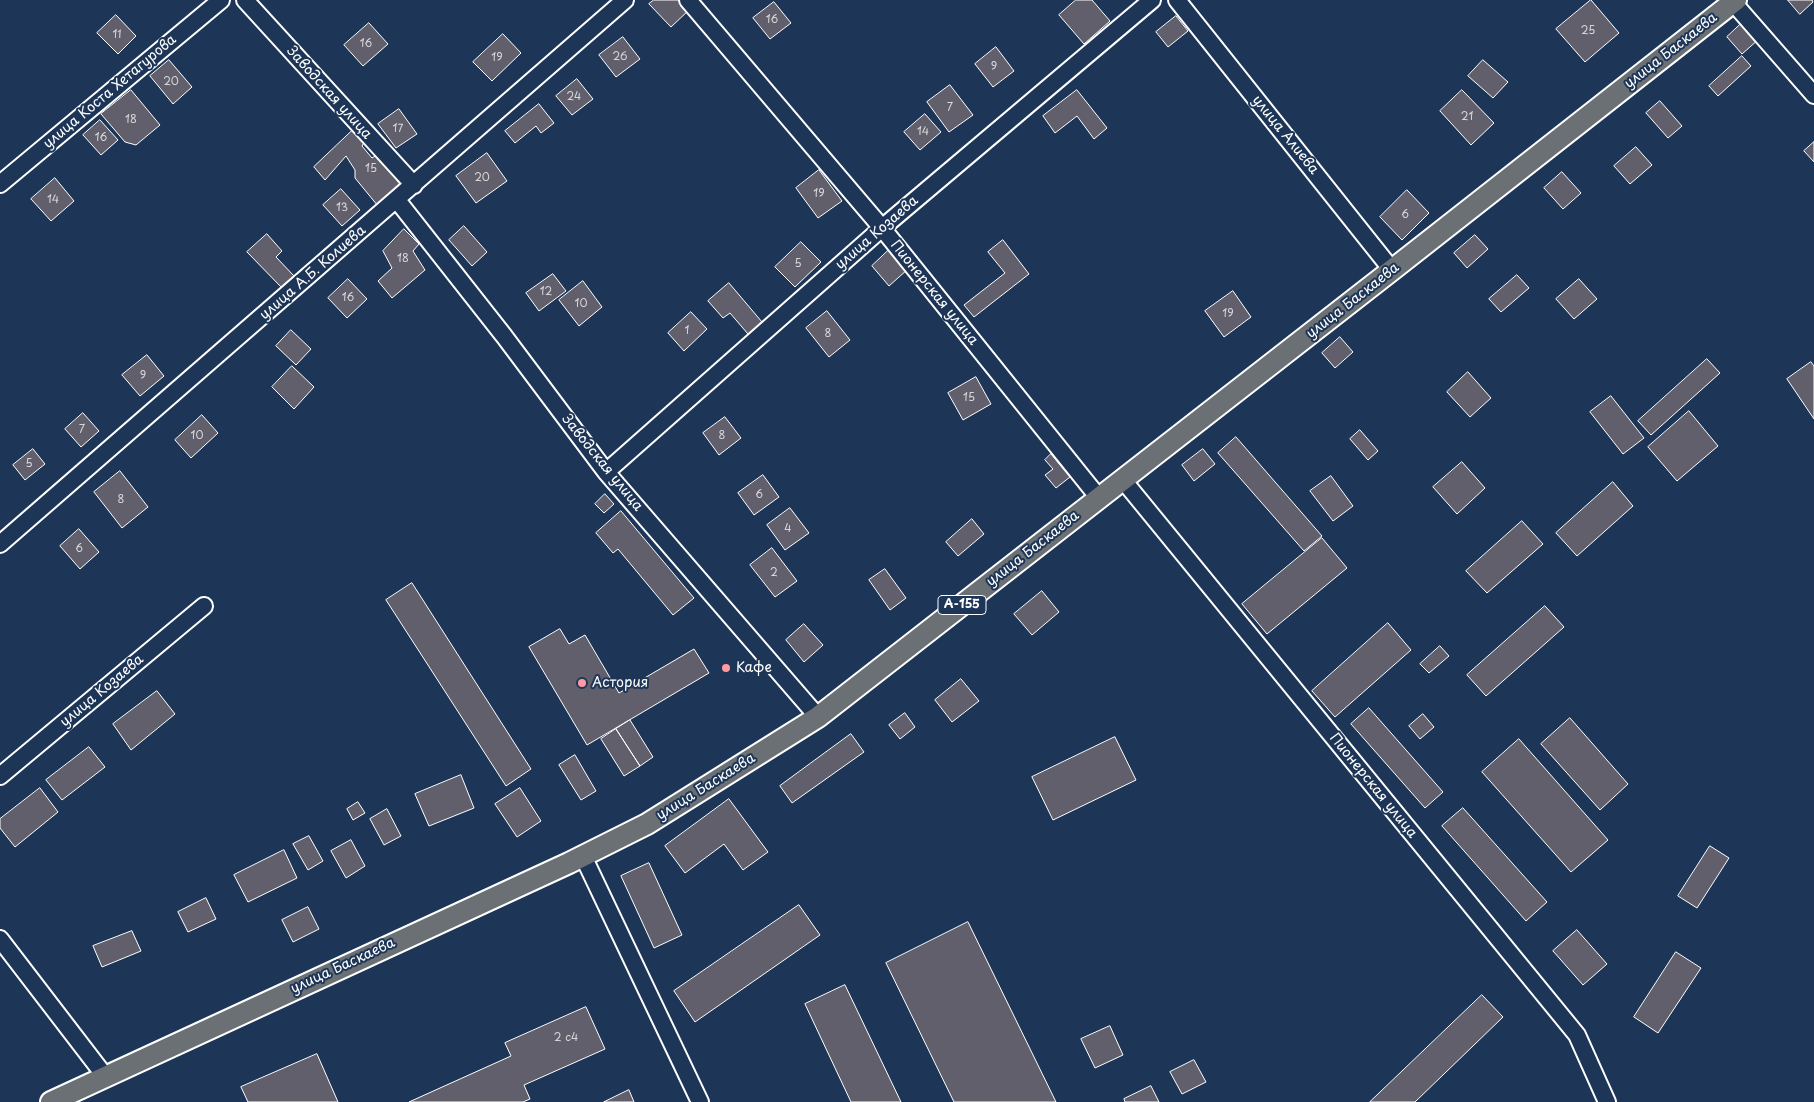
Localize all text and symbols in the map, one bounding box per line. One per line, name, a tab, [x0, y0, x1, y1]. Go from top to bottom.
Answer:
street label: улица Баскаева	[1621, 10, 1721, 92]
house number: 16	[766, 13, 778, 27]
house number: 25	[1581, 24, 1595, 38]
house number: 11	[112, 28, 122, 42]
street label: улица Коста Хетагурова	[40, 31, 180, 153]
house number: 16	[360, 37, 372, 51]
street label: Заводская улица	[283, 43, 375, 143]
house number: 26	[612, 50, 628, 64]
house number: 19	[491, 51, 503, 65]
house number: 9	[991, 60, 997, 74]
house number: 20	[163, 75, 179, 89]
house number: 24	[567, 90, 581, 104]
street label: улица Алиева	[1248, 92, 1322, 178]
house number: 7	[947, 101, 953, 115]
house number: 21	[1461, 110, 1473, 124]
house number: 18	[125, 113, 137, 127]
house number: 17	[393, 122, 403, 136]
house number: 14	[917, 125, 929, 139]
house number: 16	[95, 131, 107, 145]
house number: 15	[365, 162, 377, 176]
house number: 20	[474, 171, 490, 185]
house number: 19	[813, 187, 825, 201]
house number: 14	[47, 193, 59, 207]
street label: улица Козаева	[832, 193, 922, 273]
house number: 13	[336, 201, 348, 215]
house number: 6	[1401, 208, 1409, 222]
street label: улица А.Б. Колиева	[257, 222, 369, 324]
street label: Пионерская улица	[887, 237, 981, 349]
house number: 18	[397, 252, 409, 266]
house number: 5	[794, 257, 802, 271]
street label: улица Баскаева	[1303, 260, 1403, 342]
house number: 12	[540, 285, 552, 299]
house number: 16	[342, 291, 354, 305]
house number: 10	[575, 297, 587, 311]
house number: 19	[1222, 307, 1234, 321]
house number: 1	[685, 324, 689, 338]
house number: 8	[825, 327, 831, 341]
house number: 9	[140, 369, 146, 383]
house number: 15	[963, 391, 975, 405]
street label: Заводская улица	[558, 411, 646, 515]
house number: 7	[79, 423, 85, 437]
house number: 10	[191, 429, 203, 443]
house number: 8	[719, 429, 725, 443]
house number: 5	[25, 457, 33, 471]
house number: 6	[755, 488, 763, 502]
house number: 8	[118, 493, 124, 507]
street label: улица Баскаева	[983, 508, 1083, 590]
house number: 4	[784, 522, 792, 536]
house number: 6	[75, 542, 83, 556]
house number: 2	[770, 566, 778, 580]
road number: А-155	[938, 596, 986, 614]
street label: улица Козаева	[57, 651, 147, 731]
place label: Кафе	[736, 660, 772, 676]
marker: Кафе	[720, 662, 732, 674]
place label: Астория	[592, 675, 648, 691]
marker: Астория	[576, 677, 588, 689]
street label: Пионерская улица	[1326, 730, 1420, 842]
street label: улица Баскаева	[654, 750, 758, 824]
street label: улица Баскаева	[288, 934, 398, 998]
house number: 2 с4	[554, 1031, 578, 1045]

